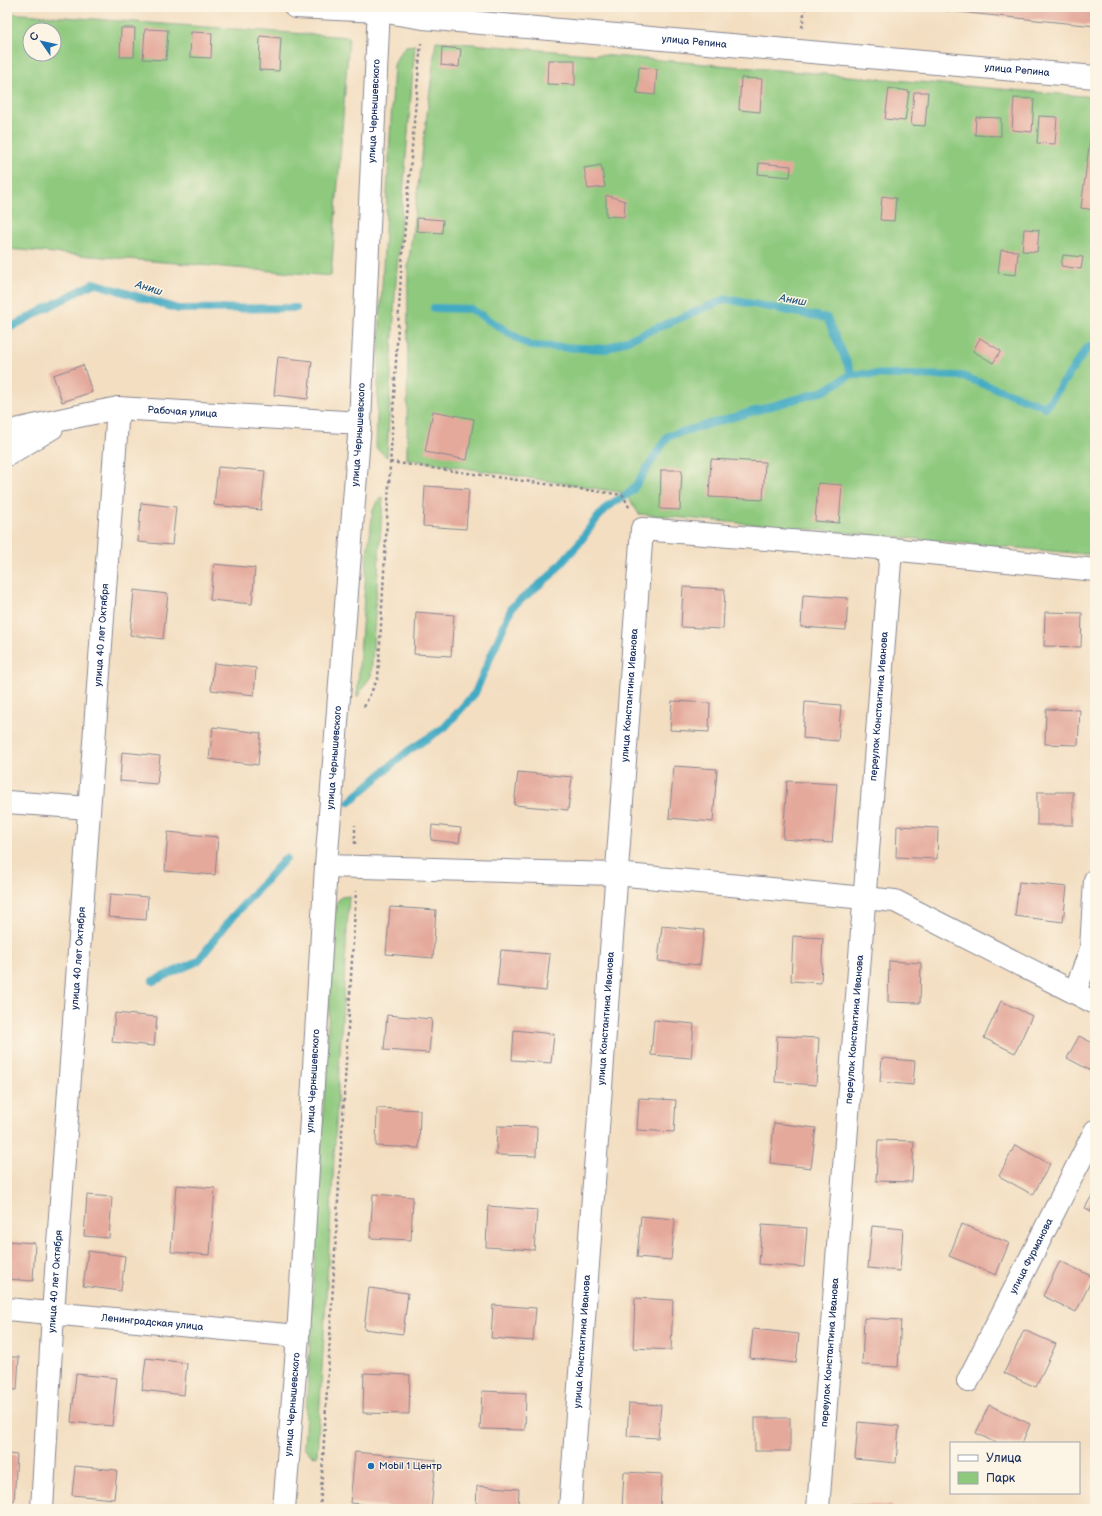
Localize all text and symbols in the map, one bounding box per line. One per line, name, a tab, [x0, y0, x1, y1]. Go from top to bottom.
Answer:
north arrow	[22, 22, 62, 62]
text: С	[27, 30, 42, 43]
street label: улица Репина	[661, 33, 727, 51]
street label: улица Чернышевского	[366, 59, 383, 163]
street label: улица Репина	[984, 61, 1050, 79]
water label: Аниш	[133, 277, 165, 298]
water label: Аниш	[777, 291, 808, 309]
street label: улица Чернышевского	[349, 383, 368, 487]
street label: Рабочая улица	[147, 404, 218, 420]
street label: улица 40 лет Октября	[92, 583, 111, 687]
street label: улица Константина Иванова	[619, 628, 641, 762]
street label: переулок Константина Иванова	[867, 631, 891, 781]
street label: улица Чернышевского	[324, 705, 344, 810]
street label: улица 40 лет Октября	[69, 906, 88, 1010]
street label: улица Константина Иванова	[595, 951, 617, 1086]
street label: переулок Константина Иванова	[843, 954, 866, 1104]
street label: улица Чернышевского	[304, 1029, 322, 1133]
street label: улица Фурманова	[1007, 1216, 1056, 1296]
street label: улица 40 лет Октября	[46, 1229, 65, 1333]
street label: улица Константина Иванова	[571, 1274, 593, 1409]
street label: переулок Константина Иванова	[818, 1277, 842, 1428]
street label: Ленинградская улица	[100, 1312, 204, 1333]
street label: улица Чернышевского	[282, 1352, 303, 1457]
legend	[950, 1442, 1080, 1494]
text: Улица	[986, 1451, 1022, 1466]
place label: Mobil 1 Центр	[379, 1460, 442, 1472]
marker: Mobil 1 Центр	[366, 1461, 376, 1471]
text: Парк	[986, 1471, 1016, 1486]

